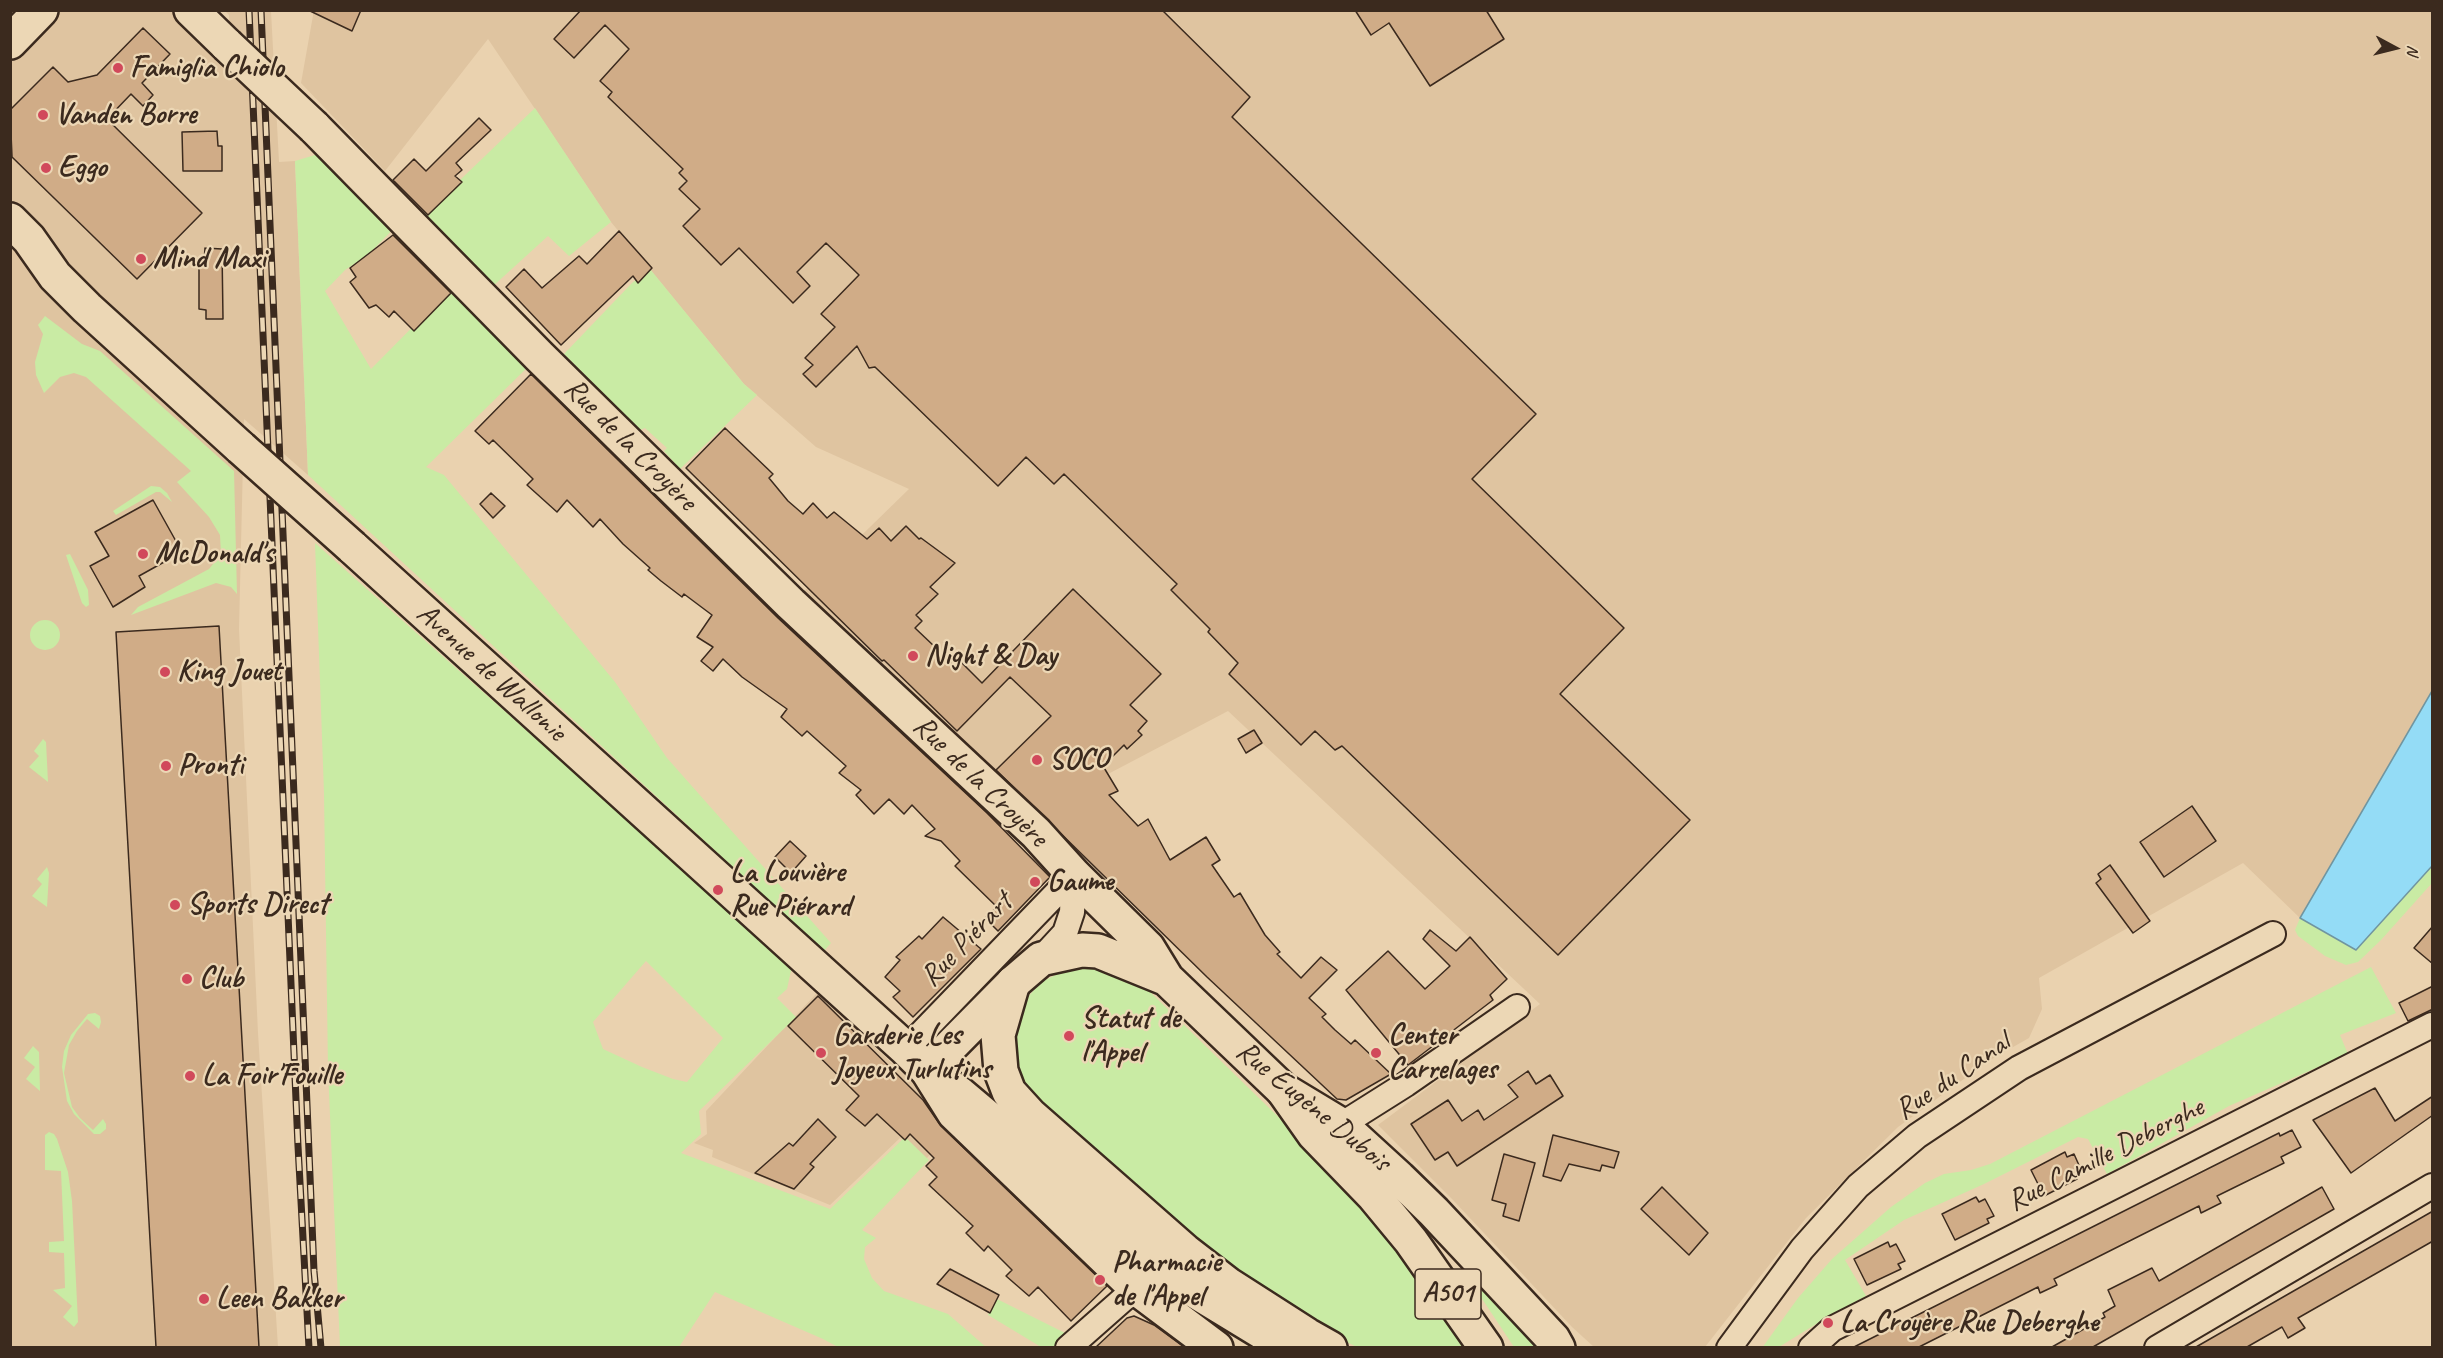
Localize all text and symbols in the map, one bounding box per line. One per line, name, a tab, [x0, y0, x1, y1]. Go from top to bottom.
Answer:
north arrow	[2365, 18, 2425, 78]
text: N	[2402, 44, 2423, 56]
place label: Famiglia Chiolo	[130, 50, 284, 86]
marker: Famiglia Chiolo	[111, 61, 125, 75]
place label: Vanden Borre	[55, 97, 197, 133]
marker: Vanden Borre	[36, 108, 50, 122]
place label: Eggo	[58, 150, 107, 186]
marker: Eggo	[39, 161, 53, 175]
place label: Mind Maxi	[153, 241, 266, 277]
marker: Mind Maxi	[134, 252, 148, 266]
street label: Rue de la Croyère	[556, 371, 704, 519]
place label: McDonald's	[155, 536, 274, 572]
marker: McDonald's	[136, 547, 150, 561]
street label: Avenue de Wallonie	[409, 596, 573, 750]
place label: Night & Day	[925, 638, 1057, 674]
marker: Night & Day	[906, 649, 920, 663]
place label: King Jouet	[177, 654, 281, 690]
marker: King Jouet	[158, 665, 172, 679]
street label: Rue de la Croyère	[905, 709, 1055, 855]
place label: SOCO	[1049, 742, 1108, 778]
place label: Pronti	[178, 748, 243, 784]
marker: SOCO	[1030, 753, 1044, 767]
marker: Pronti	[159, 759, 173, 773]
place label: La Louvière Rue Piérard	[730, 855, 851, 926]
place label: Gaume	[1047, 864, 1113, 900]
marker: Gaume	[1028, 875, 1042, 889]
marker: La Louvière Rue Piérard	[711, 883, 725, 897]
street label: Rue Piérart	[913, 885, 1021, 995]
place label: Sports Direct	[187, 887, 328, 923]
marker: Sports Direct	[168, 898, 182, 912]
place label: Club	[199, 961, 243, 997]
marker: Club	[180, 972, 194, 986]
place label: Statut de l'Appel	[1081, 1001, 1180, 1072]
place label: Garderie Les Joyeux Turlutins	[833, 1018, 991, 1088]
place label: Center Carrelages	[1388, 1018, 1497, 1088]
street label: Rue du Canal	[1889, 1025, 2017, 1129]
marker: Statut de l'Appel	[1062, 1029, 1076, 1043]
street label: Rue Eugène Dubois	[1228, 1034, 1398, 1180]
marker: Garderie Les Joyeux Turlutins	[814, 1046, 828, 1060]
marker: Center Carrelages	[1369, 1046, 1383, 1060]
place label: La Foir'Fouille	[202, 1058, 342, 1094]
marker: La Foir'Fouille	[183, 1069, 197, 1083]
street label: Rue Camille Deberghe	[2002, 1090, 2210, 1220]
place label: Pharmacie de l'Appel	[1112, 1245, 1221, 1316]
road number: A501	[1415, 1269, 1481, 1319]
marker: Pharmacie de l'Appel	[1093, 1273, 1107, 1287]
place label: Leen Bakker	[216, 1281, 342, 1317]
marker: Leen Bakker	[197, 1292, 211, 1306]
place label: La Croyère Rue Deberghe	[1840, 1305, 2098, 1341]
marker: La Croyère Rue Deberghe	[1821, 1316, 1835, 1330]

